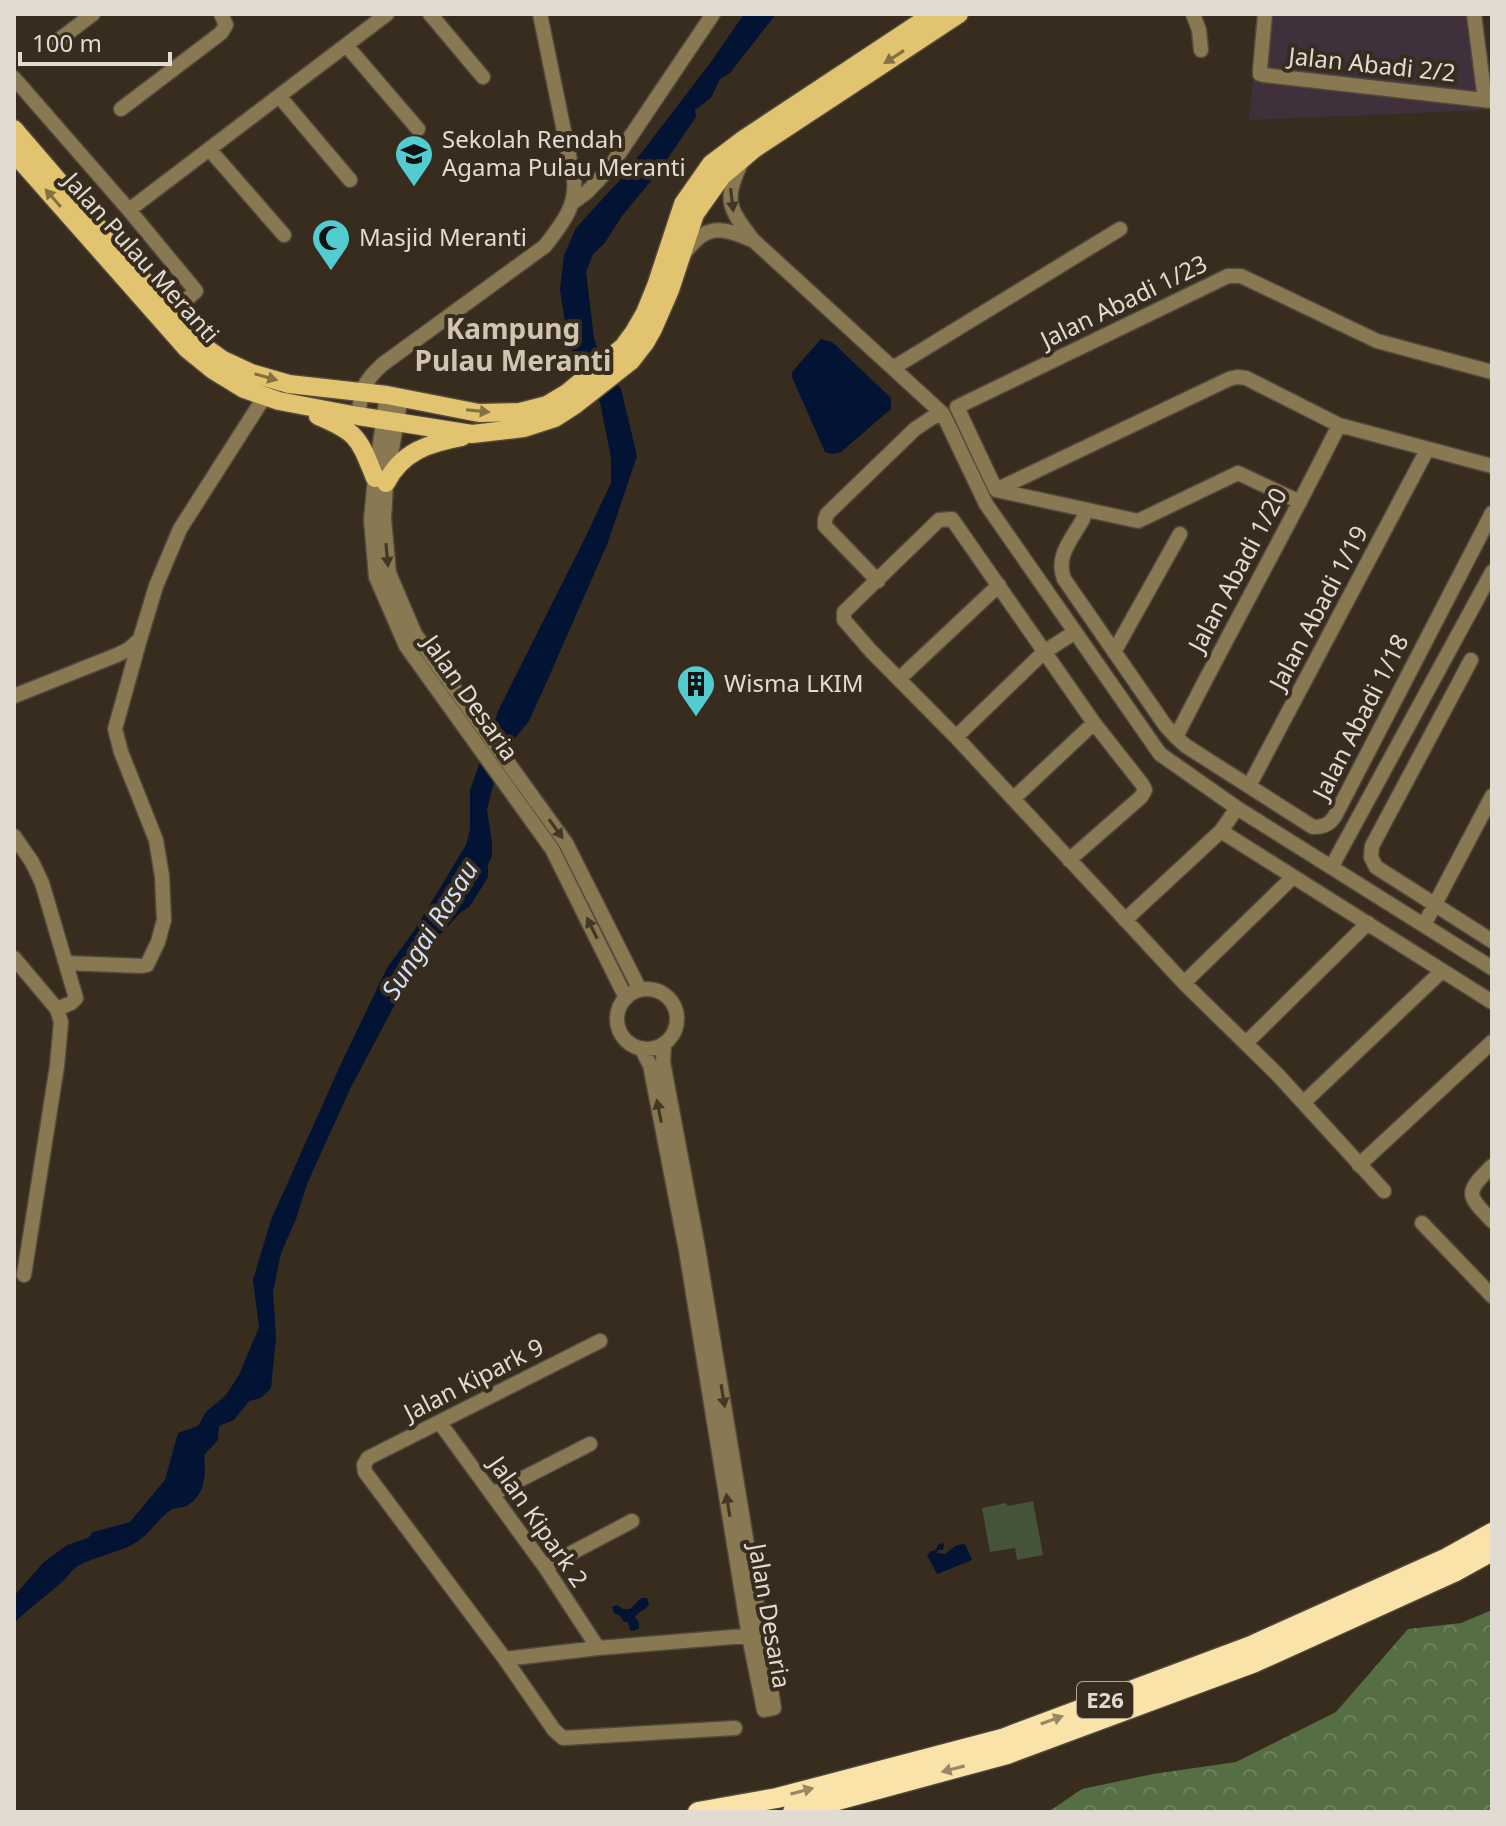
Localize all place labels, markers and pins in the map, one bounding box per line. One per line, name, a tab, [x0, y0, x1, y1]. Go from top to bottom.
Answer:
place label: Sekolah Rendah Agama Pulau Meranti	[442, 122, 686, 183]
school or university icon: Sekolah Rendah Agama Pulau Meranti	[393, 133, 435, 188]
mosque icon: Masjid Meranti	[310, 217, 352, 272]
place label: Masjid Meranti	[359, 220, 527, 253]
building icon: Wisma LKIM	[675, 663, 717, 718]
place label: Wisma LKIM	[724, 666, 864, 699]

